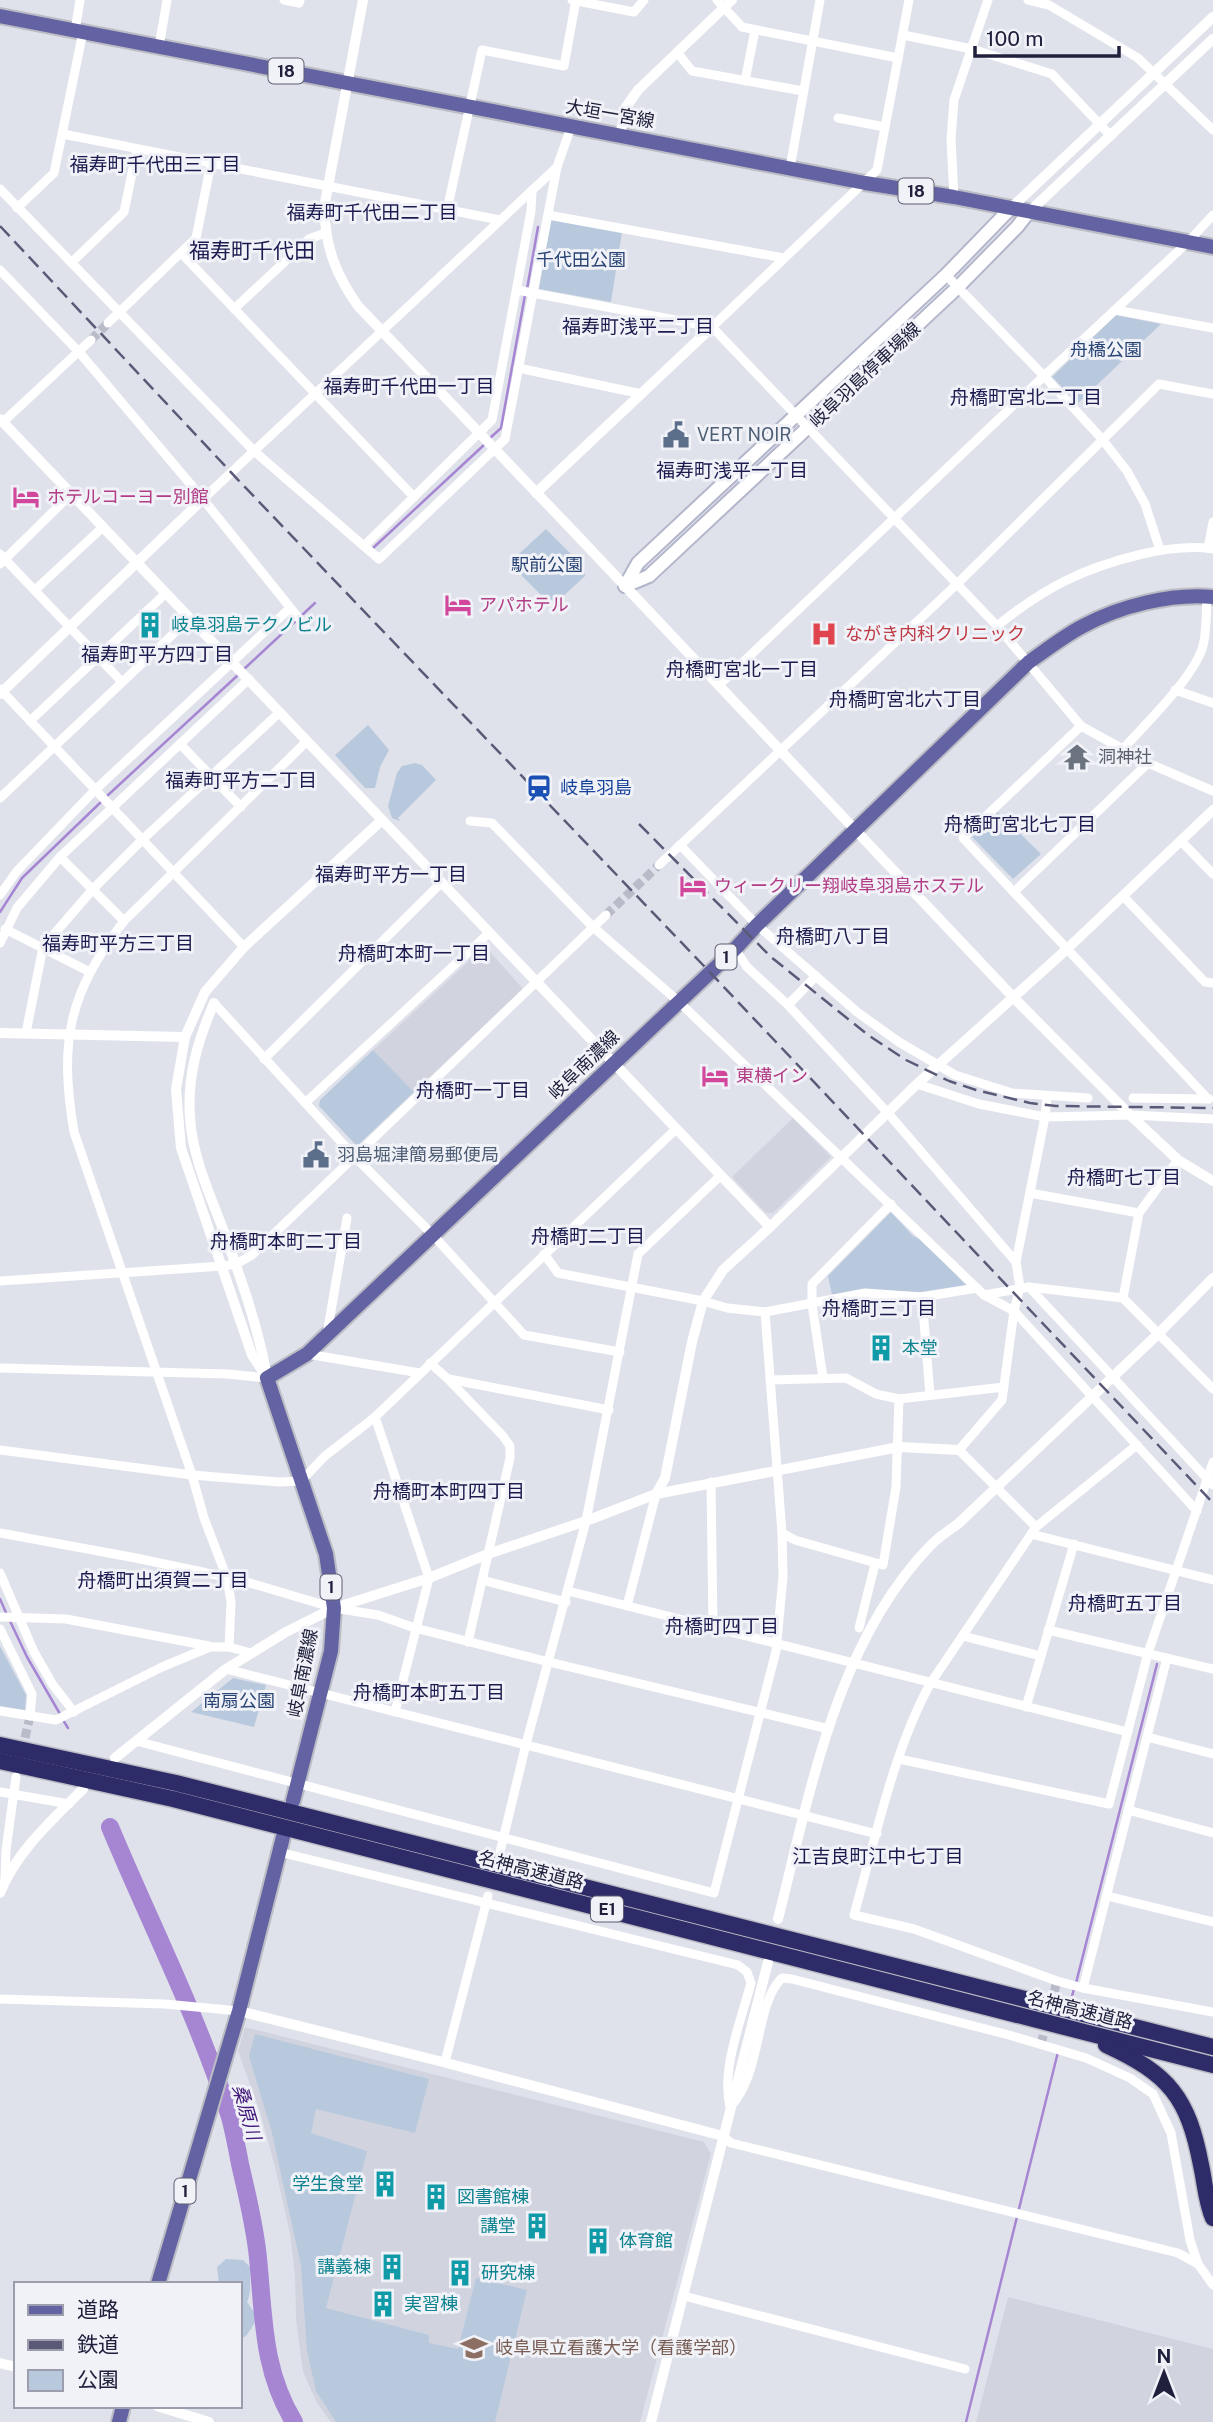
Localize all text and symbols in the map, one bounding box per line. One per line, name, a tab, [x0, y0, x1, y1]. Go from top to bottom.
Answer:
scale bar	[975, 14, 1118, 58]
text: 100 m	[986, 26, 1043, 51]
road number: 18	[268, 58, 304, 83]
street label: 大垣一宮線	[564, 95, 656, 132]
district label: 福寿町千代田三丁目	[69, 153, 241, 175]
road number: 18	[898, 178, 934, 204]
district label: 福寿町千代田二丁目	[286, 201, 458, 223]
district label: 福寿町千代田	[189, 238, 315, 263]
park label: 千代田公園	[536, 249, 626, 270]
district label: 福寿町浅平二丁目	[562, 315, 714, 337]
street label: 岐阜羽島停車場線	[805, 318, 924, 431]
park label: 舟橋公園	[1070, 339, 1142, 360]
district label: 福寿町千代田一丁目	[323, 375, 495, 397]
district label: 舟橋町宮北二丁目	[950, 386, 1102, 408]
public building icon: VERT NOIR	[661, 420, 691, 450]
place label: VERT NOIR	[697, 424, 792, 445]
district label: 福寿町浅平一丁目	[656, 459, 808, 481]
hotel icon: ホテルコーヨー別館	[11, 482, 41, 512]
place label: ホテルコーヨー別館	[47, 486, 209, 507]
park label: 駅前公園	[511, 554, 583, 575]
hotel icon: アパホテル	[443, 590, 473, 620]
place label: アパホテル	[479, 594, 569, 615]
building icon: 岐阜羽島テクノビル	[135, 610, 165, 640]
place label: 岐阜羽島テクノビル	[171, 614, 332, 635]
hospital icon: ながき内科クリニック	[809, 619, 839, 649]
place label: ながき内科クリニック	[845, 623, 1025, 644]
district label: 福寿町平方四丁目	[81, 643, 233, 665]
district label: 舟橋町宮北一丁目	[666, 658, 818, 680]
district label: 舟橋町宮北六丁目	[829, 688, 981, 710]
temple icon: 洞神社	[1062, 742, 1092, 772]
place label: 洞神社	[1098, 746, 1152, 767]
district label: 福寿町平方二丁目	[165, 769, 317, 791]
station icon: 岐阜羽島	[524, 773, 554, 803]
place label: 岐阜羽島	[560, 777, 632, 798]
district label: 舟橋町宮北七丁目	[944, 813, 1096, 835]
district label: 福寿町平方一丁目	[315, 863, 467, 885]
hotel icon: ウィークリー翔岐阜羽島ホステル	[678, 871, 708, 901]
place label: ウィークリー翔岐阜羽島ホステル	[714, 875, 984, 896]
district label: 舟橋町八丁目	[776, 925, 890, 947]
district label: 福寿町平方三丁目	[42, 932, 194, 954]
district label: 舟橋町本町一丁目	[338, 942, 490, 964]
road number: 1	[716, 945, 736, 970]
street label: 岐阜南濃線	[544, 1026, 623, 1103]
hotel icon: 東横イン	[700, 1061, 730, 1091]
place label: 東横イン	[736, 1065, 808, 1086]
district label: 舟橋町一丁目	[416, 1079, 530, 1101]
public building icon: 羽島堀津簡易郵便局	[301, 1140, 331, 1170]
place label: 羽島堀津簡易郵便局	[337, 1144, 499, 1165]
district label: 舟橋町七丁目	[1067, 1166, 1181, 1188]
district label: 舟橋町二丁目	[531, 1225, 645, 1247]
district label: 舟橋町本町二丁目	[210, 1230, 362, 1252]
district label: 舟橋町三丁目	[822, 1297, 936, 1319]
building icon: 本堂	[866, 1333, 896, 1363]
place label: 本堂	[902, 1337, 938, 1358]
district label: 舟橋町本町四丁目	[373, 1480, 525, 1502]
district label: 舟橋町出須賀二丁目	[77, 1569, 249, 1591]
road number: 1	[320, 1574, 342, 1600]
district label: 舟橋町五丁目	[1068, 1592, 1182, 1614]
district label: 舟橋町四丁目	[665, 1615, 779, 1637]
street label: 岐阜南濃線	[284, 1627, 321, 1719]
district label: 舟橋町本町五丁目	[353, 1681, 505, 1703]
park label: 南扇公園	[203, 1690, 275, 1711]
district label: 江吉良町江中七丁目	[792, 1845, 964, 1867]
street label: 名神高速道路	[476, 1846, 586, 1893]
road number: E1	[591, 1896, 623, 1922]
street label: 名神高速道路	[1025, 1986, 1135, 2033]
water label: 桑原川	[229, 2082, 266, 2144]
building icon: 学生食堂	[370, 2169, 400, 2199]
place label: 学生食堂	[292, 2173, 364, 2194]
road number: 1	[174, 2178, 196, 2204]
building icon: 図書館棟	[421, 2182, 451, 2212]
place label: 図書館棟	[457, 2186, 529, 2207]
building icon: 講堂	[522, 2211, 552, 2241]
place label: 講堂	[480, 2215, 516, 2236]
building icon: 体育館	[583, 2226, 613, 2256]
place label: 体育館	[619, 2230, 673, 2251]
building icon: 講義棟	[377, 2252, 407, 2282]
place label: 講義棟	[317, 2256, 371, 2277]
building icon: 研究棟	[445, 2258, 475, 2288]
place label: 研究棟	[481, 2262, 535, 2283]
legend	[14, 2282, 242, 2408]
building icon: 実習棟	[368, 2289, 398, 2319]
place label: 実習棟	[404, 2293, 458, 2314]
text: 道路	[77, 2297, 119, 2322]
text: 鉄道	[77, 2332, 119, 2357]
school or university icon: 岐阜県立看護大学（看護学部）	[459, 2333, 489, 2363]
place label: 岐阜県立看護大学（看護学部）	[495, 2337, 747, 2358]
north arrow	[1129, 2338, 1199, 2408]
text: N	[1157, 2345, 1171, 2367]
text: 公園	[77, 2367, 119, 2392]

